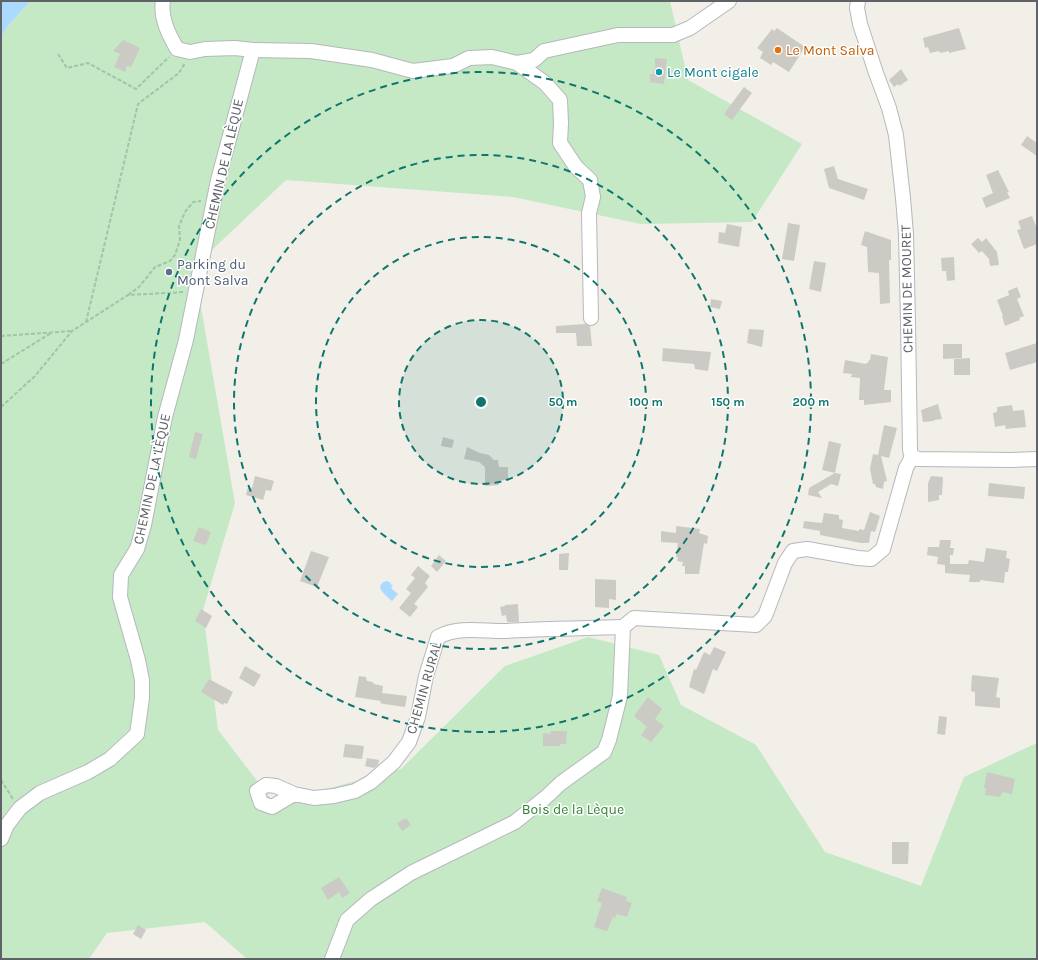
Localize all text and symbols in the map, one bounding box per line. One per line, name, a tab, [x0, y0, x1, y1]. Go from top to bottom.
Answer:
place label: Le Mont Salva	[786, 42, 874, 59]
marker: Le Mont Salva	[773, 45, 783, 55]
place label: Le Mont cigale	[667, 64, 759, 81]
marker: Le Mont cigale	[654, 67, 664, 77]
street label: CHEMIN DE LA LÈQUE	[200, 97, 247, 231]
street label: CHEMIN DE MOURET	[897, 225, 917, 353]
place label: Parking du Mont Salva	[177, 256, 248, 289]
marker: Parking du Mont Salva	[164, 267, 174, 277]
centre of rings	[474, 395, 488, 409]
text: 50 m	[549, 395, 578, 409]
text: 100 m	[629, 395, 663, 409]
text: 150 m	[711, 395, 745, 409]
text: 200 m	[793, 395, 829, 409]
street label: CHEMIN DE LA LÈQUE	[129, 412, 174, 546]
street label: CHEMIN RURAL	[403, 639, 445, 736]
park label: Bois de la Lèque	[522, 801, 624, 818]

